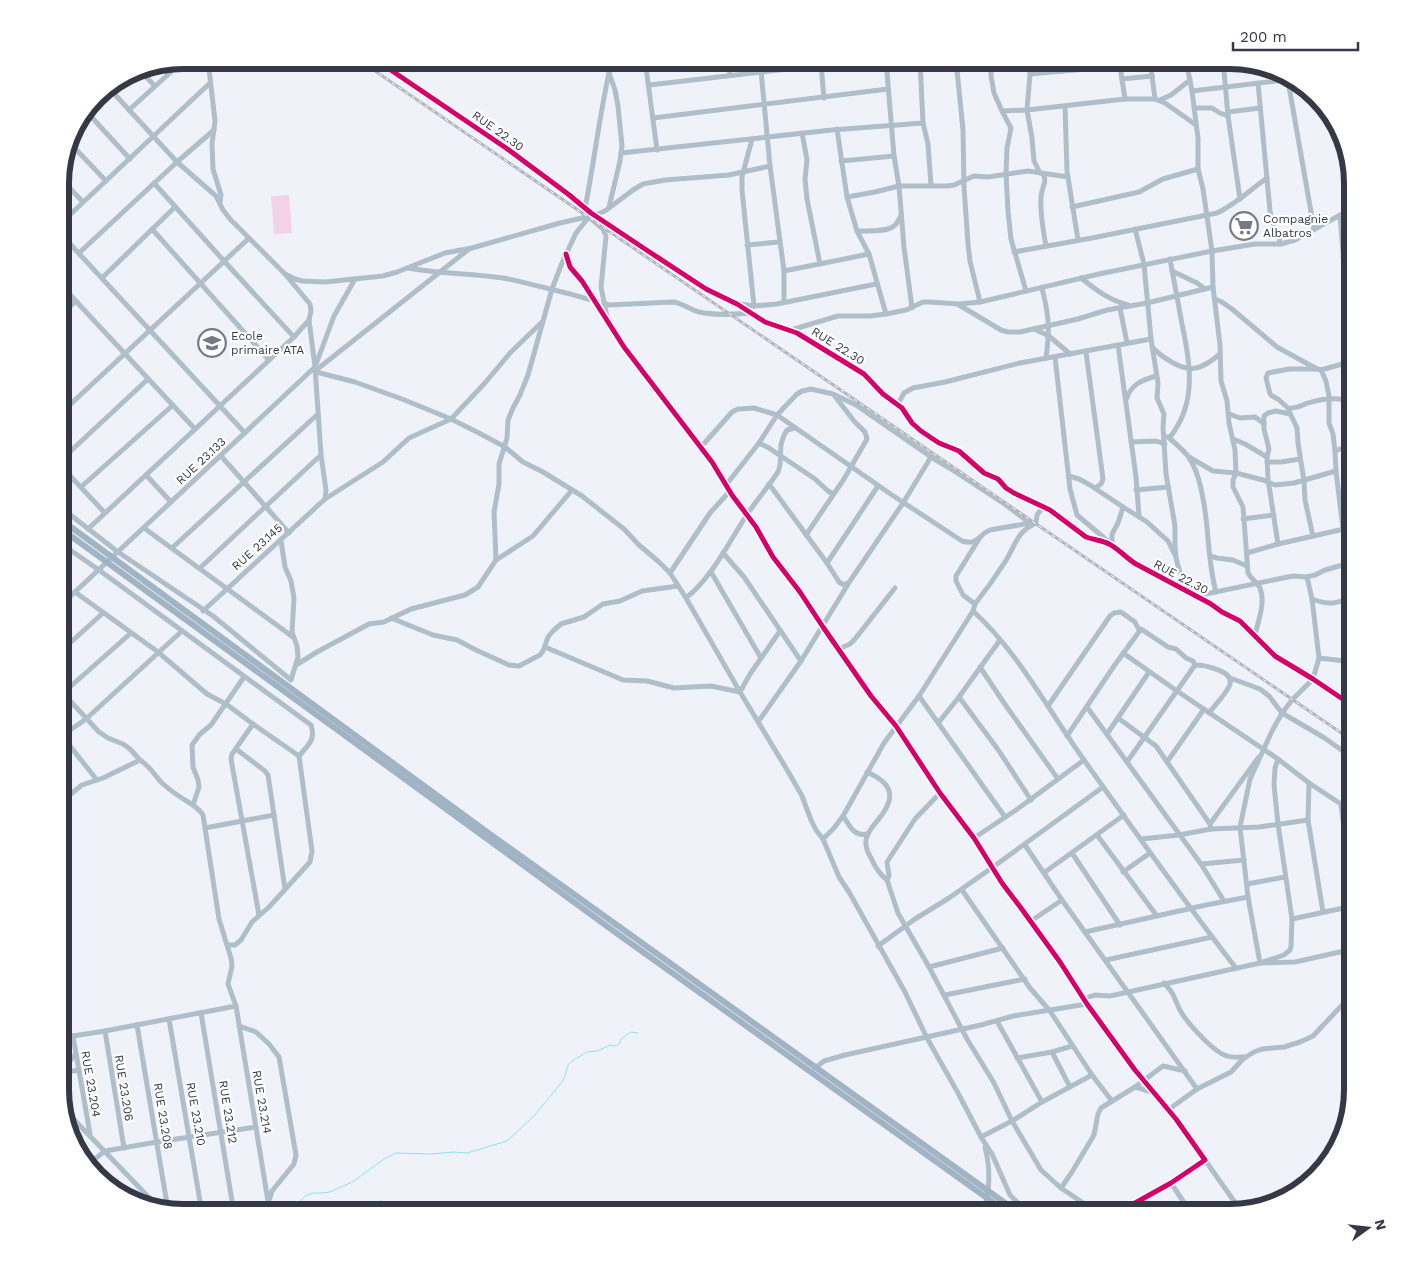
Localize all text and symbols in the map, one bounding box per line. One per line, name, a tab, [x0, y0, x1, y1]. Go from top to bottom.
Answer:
scale bar	[1233, 20, 1358, 52]
text: 200 m	[1240, 28, 1287, 46]
street label: RUE 22.30	[469, 108, 527, 154]
supermarket icon: Compagnie Albatros	[1229, 211, 1259, 241]
place label: Compagnie Albatros	[1263, 212, 1328, 240]
street label: RUE 22.30	[809, 324, 867, 368]
school or university icon: Ecole primaire ATA	[197, 328, 227, 358]
place label: Ecole primaire ATA	[231, 329, 304, 357]
street label: RUE 23.133	[173, 435, 229, 487]
street label: RUE 23.145	[229, 521, 285, 573]
street label: RUE 22.30	[1151, 557, 1211, 597]
street label: RUE 23.204	[78, 1050, 104, 1118]
street label: RUE 23.206	[112, 1054, 136, 1122]
street label: RUE 23.214	[250, 1069, 274, 1135]
street label: RUE 23.212	[216, 1079, 240, 1145]
street label: RUE 23.210	[184, 1081, 208, 1147]
street label: RUE 23.208	[151, 1082, 175, 1150]
north arrow	[1343, 1203, 1393, 1253]
text: N	[1371, 1218, 1390, 1232]

